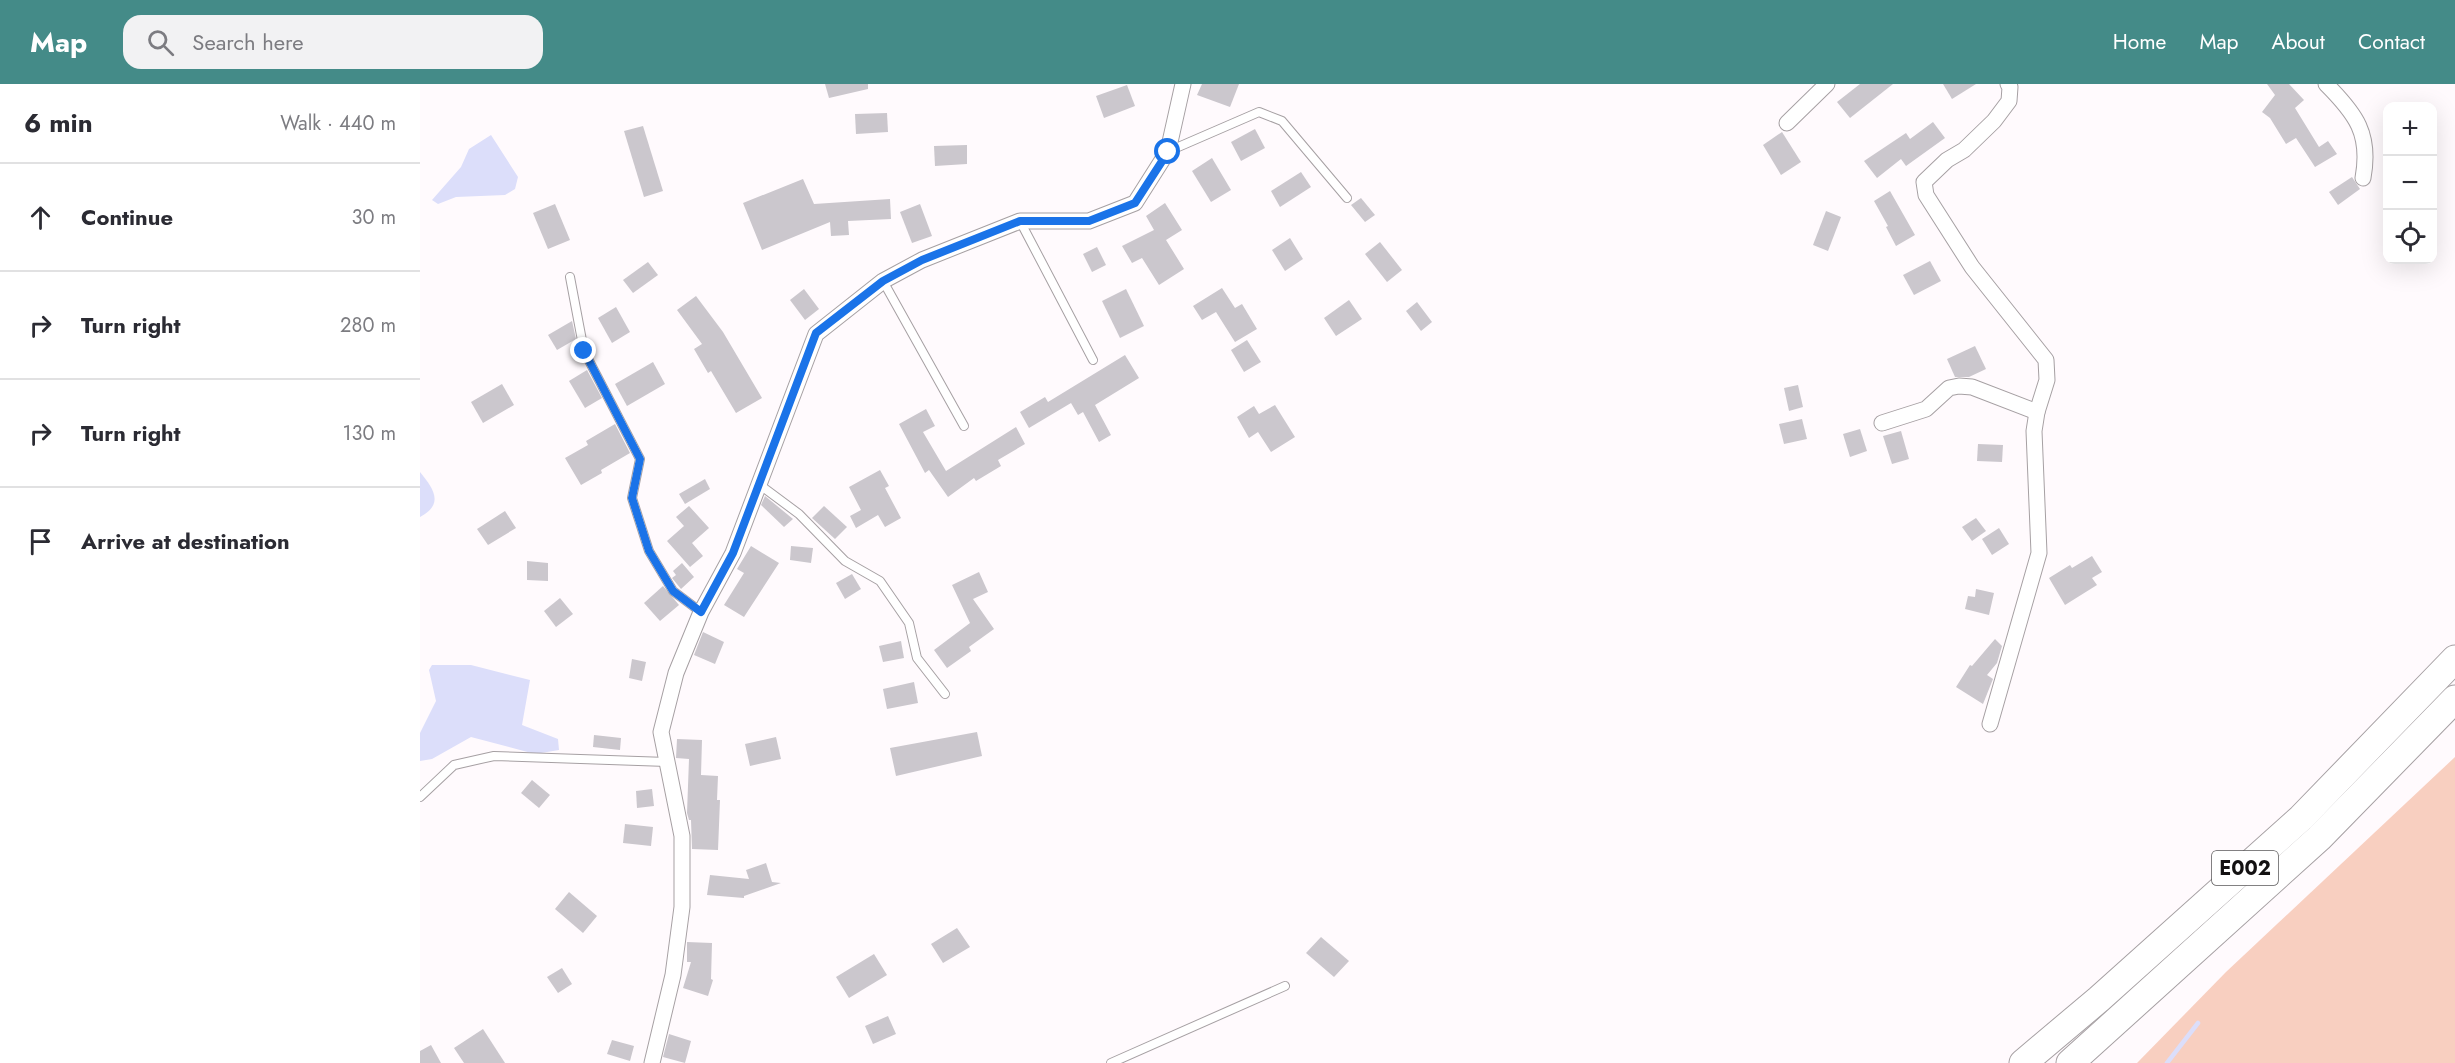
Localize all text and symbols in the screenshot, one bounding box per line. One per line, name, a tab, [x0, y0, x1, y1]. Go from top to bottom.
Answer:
search box	[123, 15, 543, 69]
text: Map	[30, 22, 87, 63]
icon: search	[144, 26, 177, 59]
text: Search here	[192, 26, 304, 58]
text: Home	[2113, 27, 2166, 57]
text: Map	[2199, 27, 2239, 57]
text: About	[2272, 27, 2325, 57]
text: Contact	[2358, 27, 2425, 57]
map controls	[2383, 102, 2437, 264]
button: +	[2383, 102, 2437, 156]
text: 6 min	[24, 104, 93, 142]
text: Walk · 440 m	[280, 109, 396, 138]
route start	[1154, 138, 1180, 164]
button: −	[2383, 156, 2437, 210]
icon: ahead	[24, 201, 57, 234]
text: Continue	[81, 201, 173, 233]
text: 30 m	[351, 203, 396, 232]
button: locate	[2383, 210, 2437, 264]
icon: right	[24, 309, 57, 342]
text: Turn right	[81, 309, 181, 341]
text: 280 m	[340, 311, 396, 340]
route end	[570, 337, 596, 363]
icon: right	[24, 417, 57, 450]
text: Turn right	[81, 417, 181, 449]
text: 130 m	[342, 419, 396, 448]
icon: arrive	[24, 525, 57, 558]
text: Arrive at destination	[81, 525, 290, 557]
road number: E002	[2212, 851, 2278, 885]

